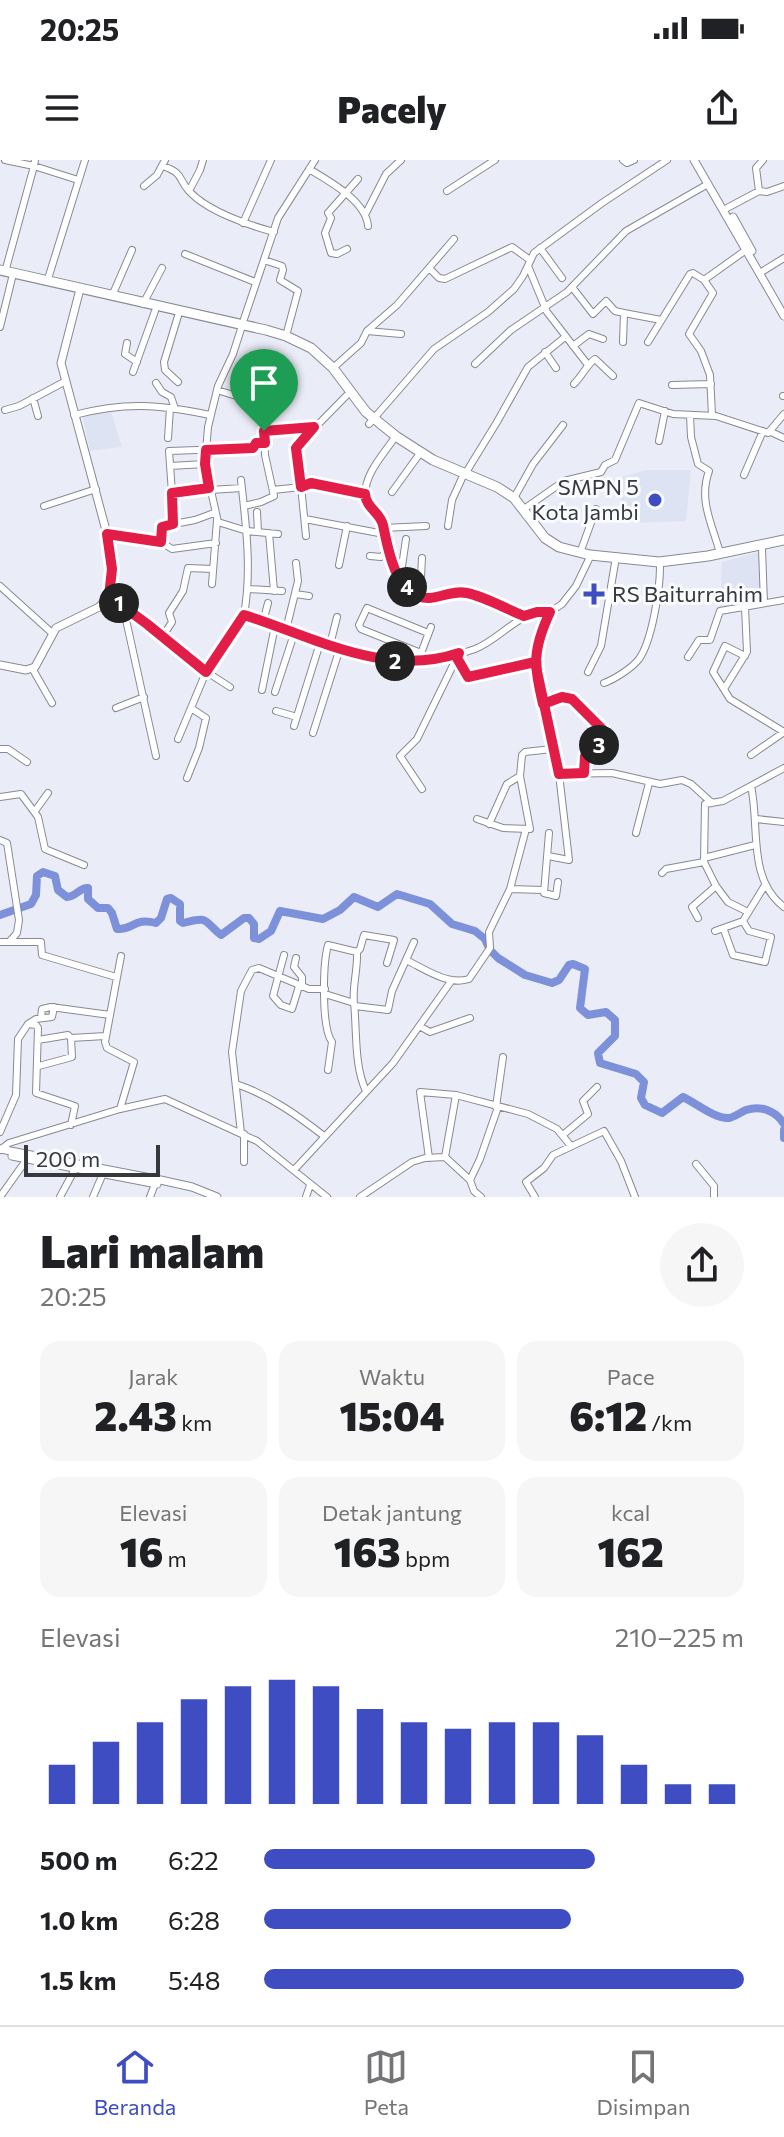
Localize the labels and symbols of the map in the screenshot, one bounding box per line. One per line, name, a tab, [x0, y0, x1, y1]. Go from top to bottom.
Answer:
pin	[230, 349, 298, 431]
place label: SMPN 5 Kota Jambi	[532, 473, 639, 525]
marker: SMPN 5 Kota Jambi	[646, 491, 664, 509]
pin: 4	[387, 567, 427, 607]
place label: RS Baiturrahim	[612, 580, 763, 607]
pin: 1	[99, 583, 139, 623]
marker: RS Baiturrahim	[583, 583, 605, 605]
pin: 2	[375, 641, 415, 681]
pin: 3	[579, 725, 619, 765]
scale bar	[24, 1141, 160, 1177]

